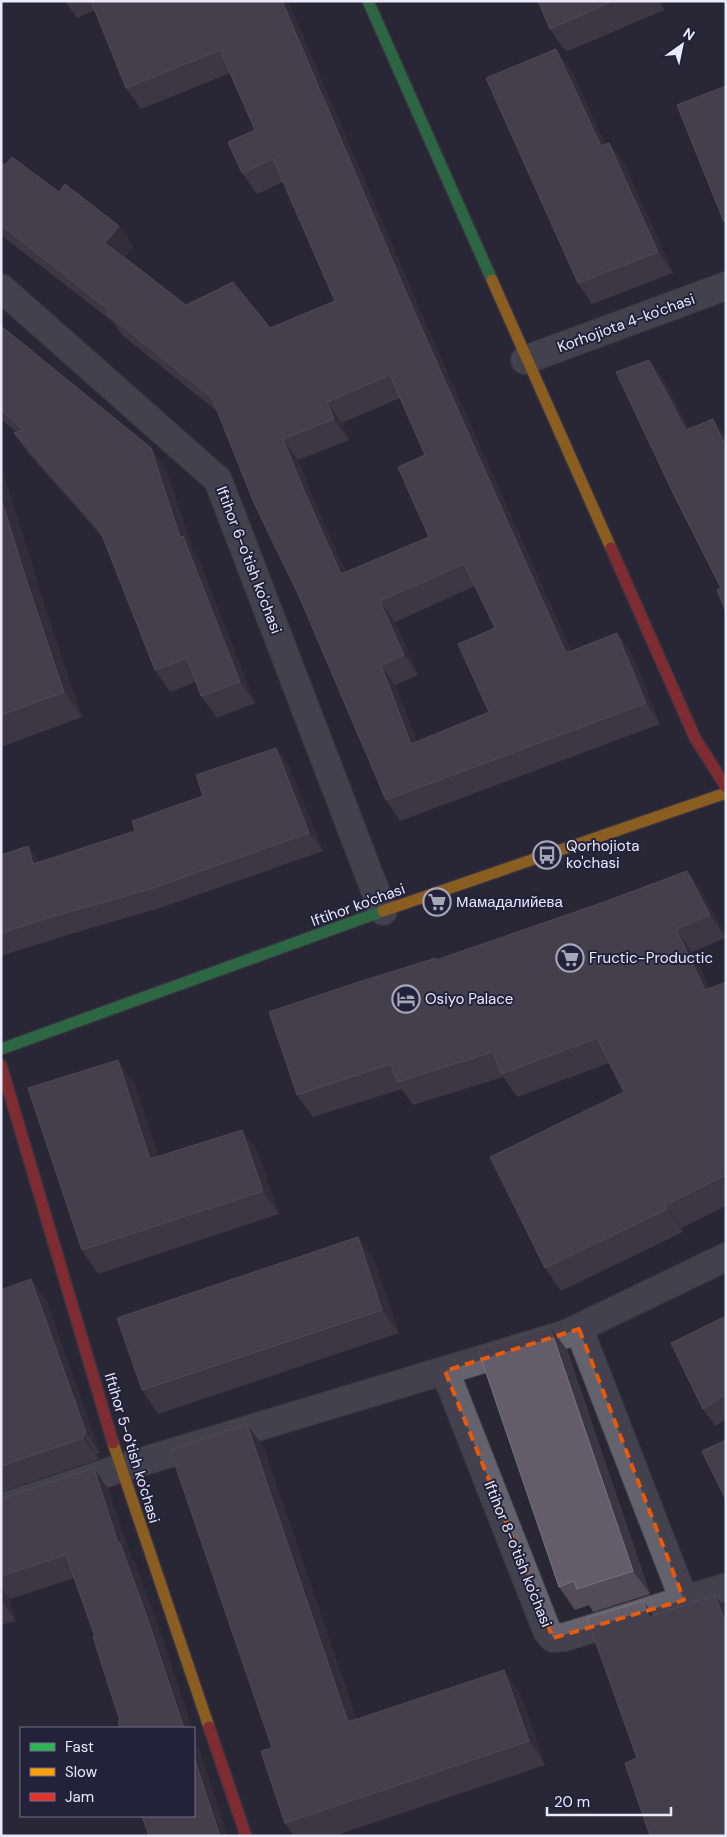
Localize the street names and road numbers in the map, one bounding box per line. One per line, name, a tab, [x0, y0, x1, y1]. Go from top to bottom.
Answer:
street label: Korhojiota 4-ko'chasi	[555, 289, 697, 357]
street label: Iftihor 6-o'tish ko'chasi	[212, 483, 286, 637]
street label: Iftihor ko'chasi	[308, 879, 408, 931]
street label: Iftihor 5-o'tish ko'chasi	[100, 1370, 164, 1526]
street label: Iftihor 8-o'tish ko'chasi	[479, 1478, 557, 1630]

